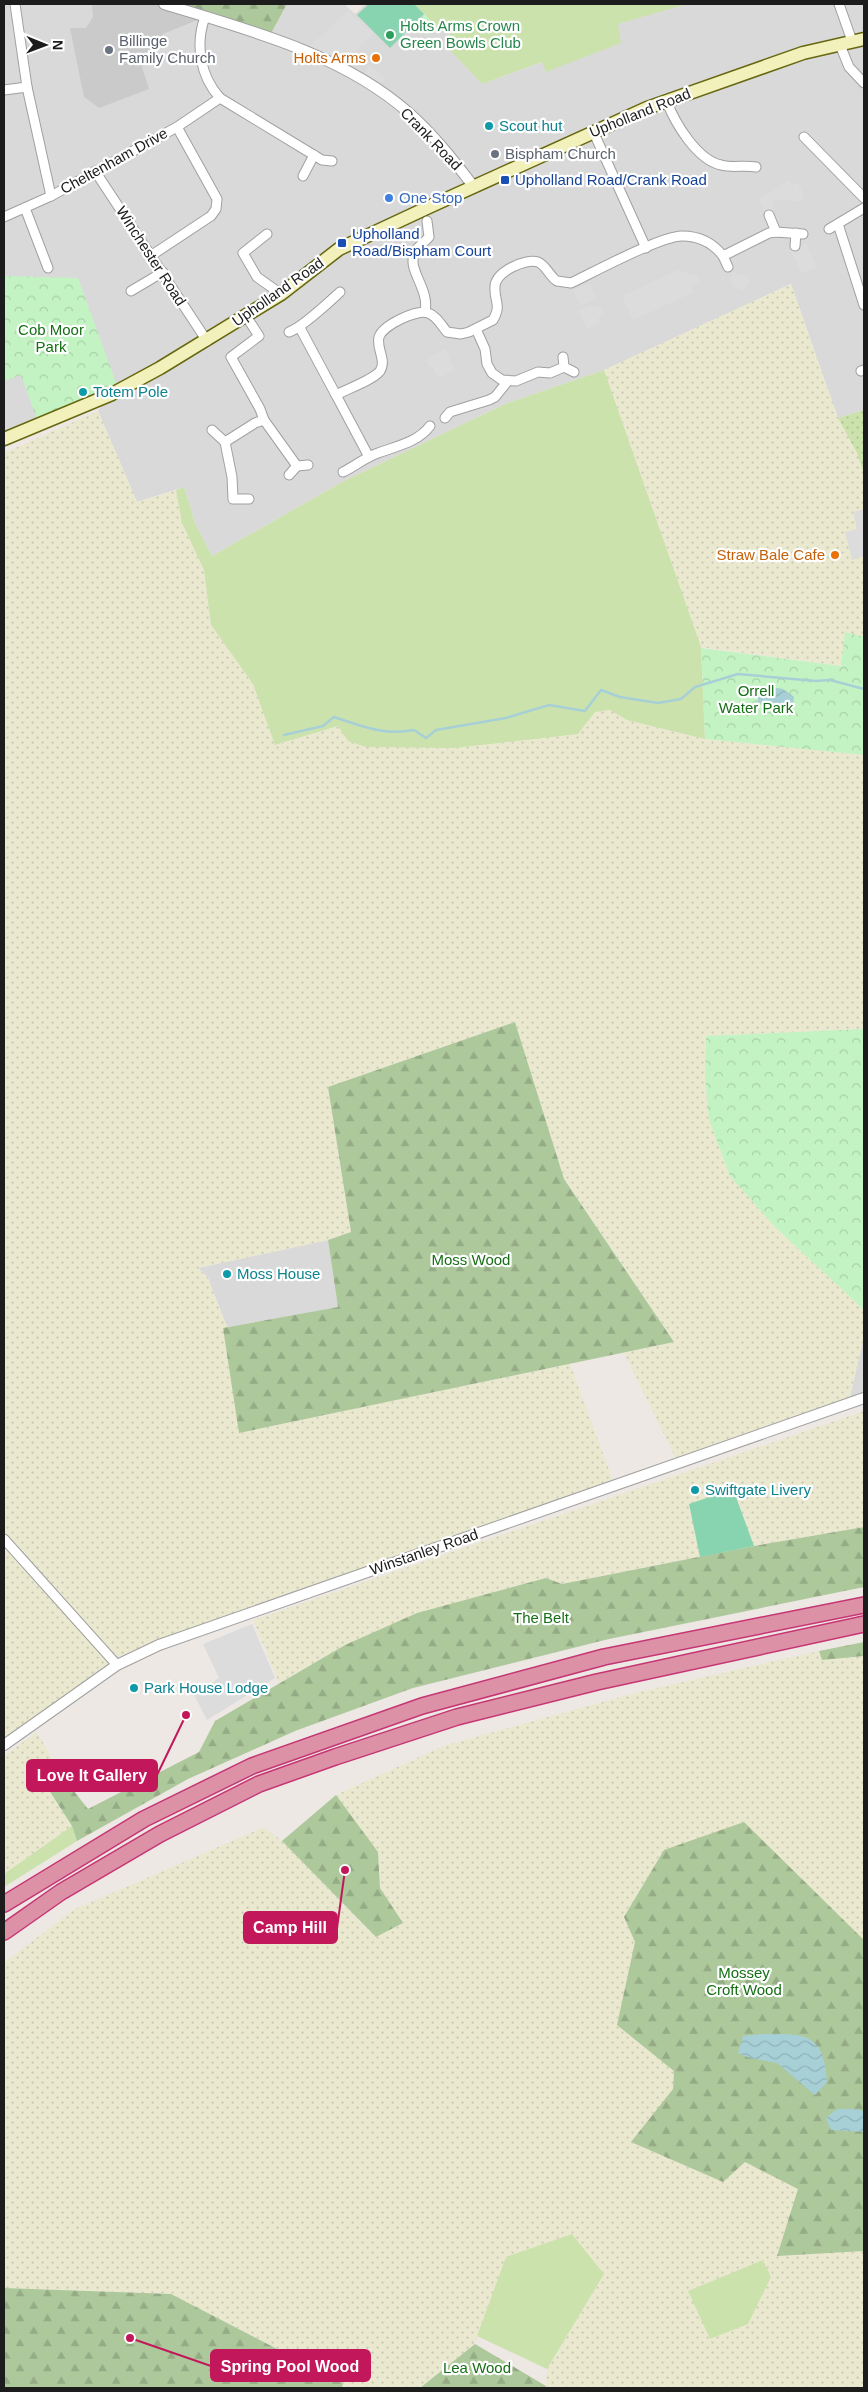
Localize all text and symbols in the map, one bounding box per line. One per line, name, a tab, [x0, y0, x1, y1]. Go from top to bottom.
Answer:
place label: Holts Arms Crown Green Bowls Club	[400, 17, 521, 51]
north arrow	[20, 20, 70, 70]
marker: Holts Arms Crown Green Bowls Club	[384, 29, 396, 41]
place label: Billinge Family Church	[119, 32, 216, 66]
text: N	[50, 40, 66, 50]
marker: Billinge Family Church	[103, 44, 115, 56]
place label: Holts Arms	[293, 49, 366, 66]
marker: Holts Arms	[370, 52, 382, 64]
street label: Upholland Road	[587, 85, 693, 141]
street label: Crank Road	[397, 104, 465, 173]
place label: Scout hut	[499, 117, 563, 134]
marker: Scout hut	[483, 120, 495, 132]
street label: Cheltenham Drive	[57, 124, 170, 197]
place label: Bispham Church	[505, 145, 616, 162]
marker: Bispham Church	[489, 148, 501, 160]
place label: Upholland Road/Crank Road	[515, 171, 707, 188]
marker: Upholland Road/Crank Road	[499, 174, 511, 186]
place label: One Stop	[399, 189, 462, 206]
marker: One Stop	[383, 192, 395, 204]
street label: Winchester Road	[113, 203, 190, 309]
place label: Upholland Road/Bispham Court	[352, 225, 492, 259]
marker: Upholland Road/Bispham Court	[336, 237, 348, 249]
street label: Upholland Road	[229, 254, 327, 329]
park label: Cob Moor Park	[18, 321, 84, 355]
place label: Totem Pole	[93, 383, 168, 400]
marker: Totem Pole	[77, 386, 89, 398]
place label: Straw Bale Cafe	[717, 546, 825, 563]
marker: Straw Bale Cafe	[829, 549, 841, 561]
park label: Orrell Water Park	[719, 682, 794, 716]
park label: Moss Wood	[432, 1251, 510, 1268]
place label: Moss House	[237, 1265, 320, 1282]
marker: Moss House	[221, 1268, 233, 1280]
place label: Swiftgate Livery	[705, 1481, 811, 1498]
marker: Swiftgate Livery	[689, 1484, 701, 1496]
street label: Winstanley Road	[367, 1525, 480, 1578]
park label: The Belt	[513, 1609, 570, 1626]
place label: Park House Lodge	[144, 1679, 268, 1696]
marker: Park House Lodge	[128, 1682, 140, 1694]
callout: Love It Gallery	[27, 1760, 157, 1791]
text: Love It Gallery	[37, 1767, 147, 1784]
callout: Camp Hill	[244, 1912, 337, 1943]
text: Camp Hill	[253, 1919, 327, 1936]
park label: Mossey Croft Wood	[706, 1964, 782, 1998]
callout: Spring Pool Wood	[211, 2350, 370, 2381]
text: Spring Pool Wood	[221, 2358, 359, 2375]
park label: Lea Wood	[443, 2359, 511, 2376]

